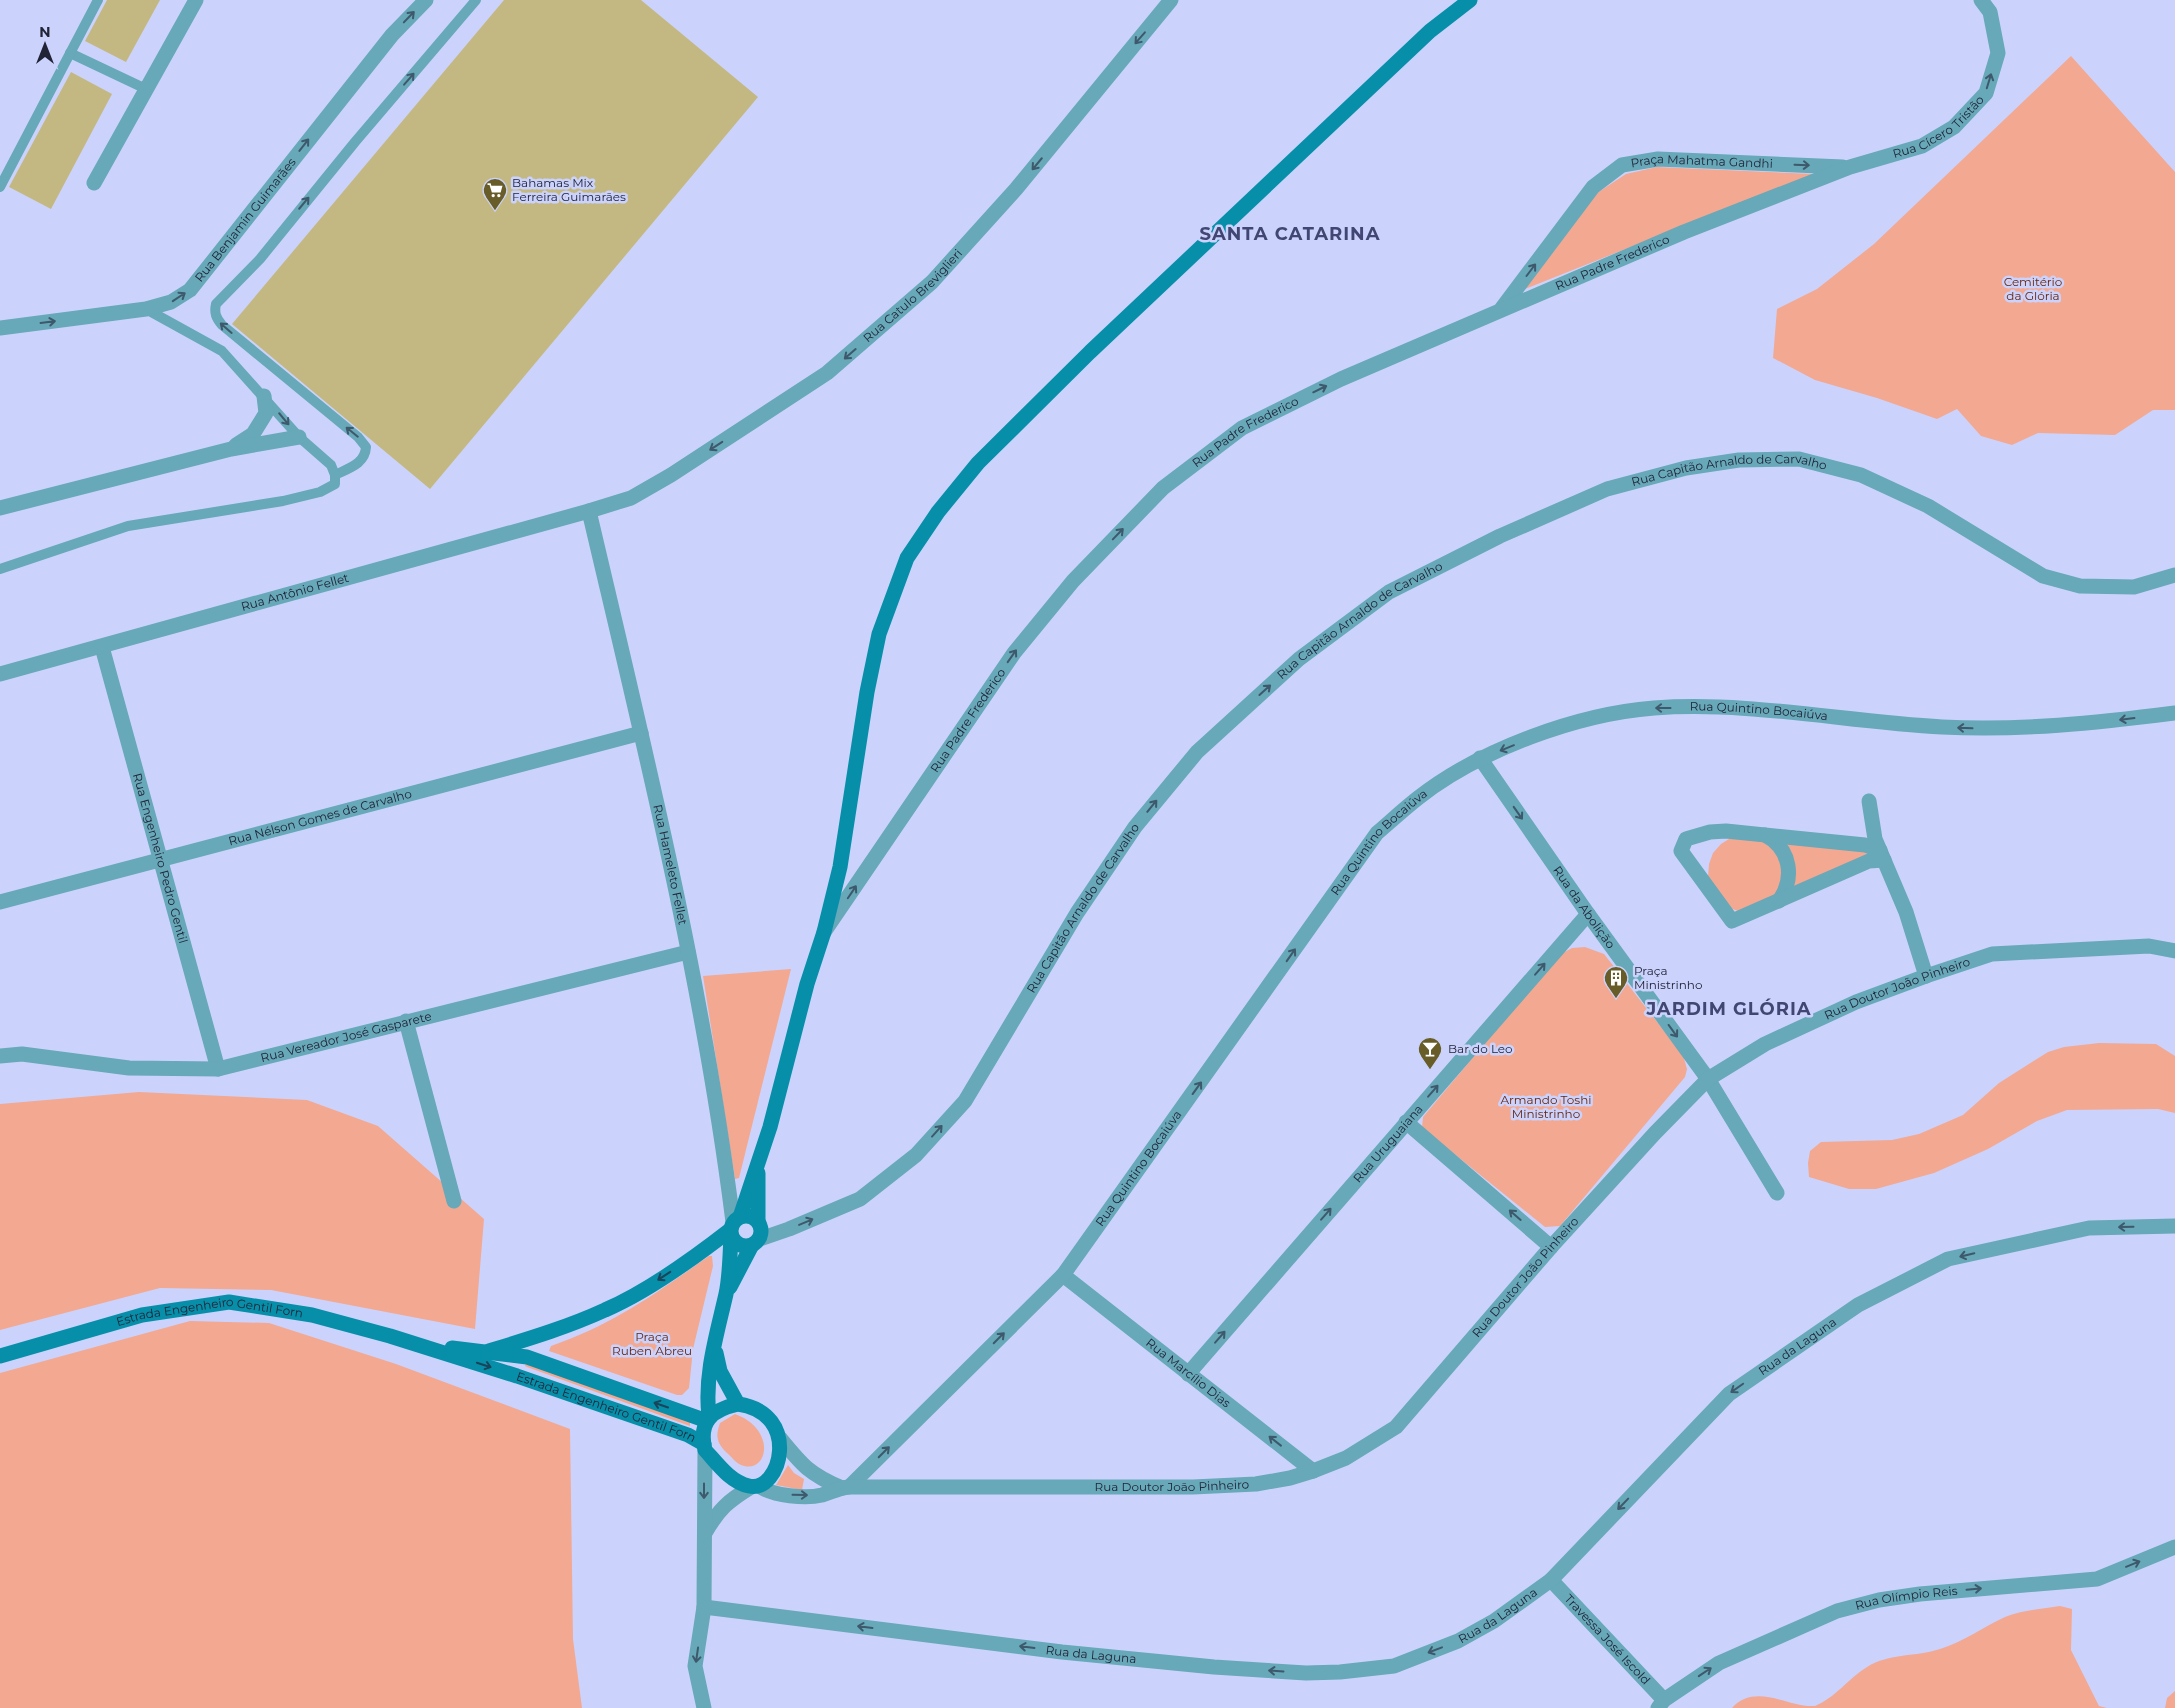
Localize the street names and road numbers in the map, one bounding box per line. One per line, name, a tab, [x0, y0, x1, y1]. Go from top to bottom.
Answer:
street label: Rua Cícero Tristão	[1891, 92, 1987, 161]
street label: Praça Mahatma Gandhi	[1630, 151, 1773, 171]
street label: Rua Benjamin Guimarães	[191, 155, 299, 285]
street label: Rua Padre Frederico	[1553, 231, 1672, 293]
street label: Rua Catulo Breviglieri	[860, 246, 965, 345]
street label: Rua Padre Frederico	[1189, 393, 1301, 470]
street label: Rua Capitão Arnaldo de Carvalho	[1630, 451, 1829, 489]
street label: Rua Capitão Arnaldo de Carvalho	[1274, 558, 1445, 682]
street label: Rua Antônio Fellet	[239, 570, 350, 614]
street label: Rua Padre Frederico	[927, 665, 1008, 775]
street label: Rua Quintino Bocaiúva	[1690, 699, 1829, 723]
street label: Rua Engenheiro Pedro Gentil	[130, 771, 191, 945]
street label: Rua Nélson Gomes de Carvalho	[227, 786, 413, 848]
street label: Rua Quintino Bocaiúva	[1327, 786, 1430, 898]
street label: Rua Hameleto Fellet	[650, 803, 691, 926]
street label: Rua Capitão Arnaldo de Carvalho	[1023, 820, 1142, 995]
street label: Rua da Abolição	[1550, 863, 1619, 951]
street label: Rua Doutor João Pinheiro	[1822, 954, 1972, 1023]
street label: Rua Vereador José Gasparete	[259, 1008, 433, 1065]
street label: Rua Uruguaiana	[1350, 1101, 1426, 1186]
street label: Rua Quintino Bocaiúva	[1092, 1107, 1185, 1229]
street label: Rua Doutor João Pinheiro	[1469, 1214, 1582, 1340]
street label: Estrada Engenheiro Gentil Forn	[114, 1294, 304, 1329]
street label: Rua da Laguna	[1756, 1314, 1839, 1378]
street label: Rua Marcílio Dias	[1143, 1335, 1234, 1411]
street label: Estrada Engenheiro Gentil Forn	[514, 1368, 699, 1445]
street label: Rua Doutor João Pinheiro	[1094, 1476, 1250, 1494]
street label: Rua Olímpio Reis	[1853, 1583, 1958, 1613]
street label: Rua da Laguna	[1456, 1584, 1540, 1646]
street label: Travessa José Iscold	[1562, 1591, 1654, 1688]
street label: Rua da Laguna	[1045, 1642, 1137, 1666]

